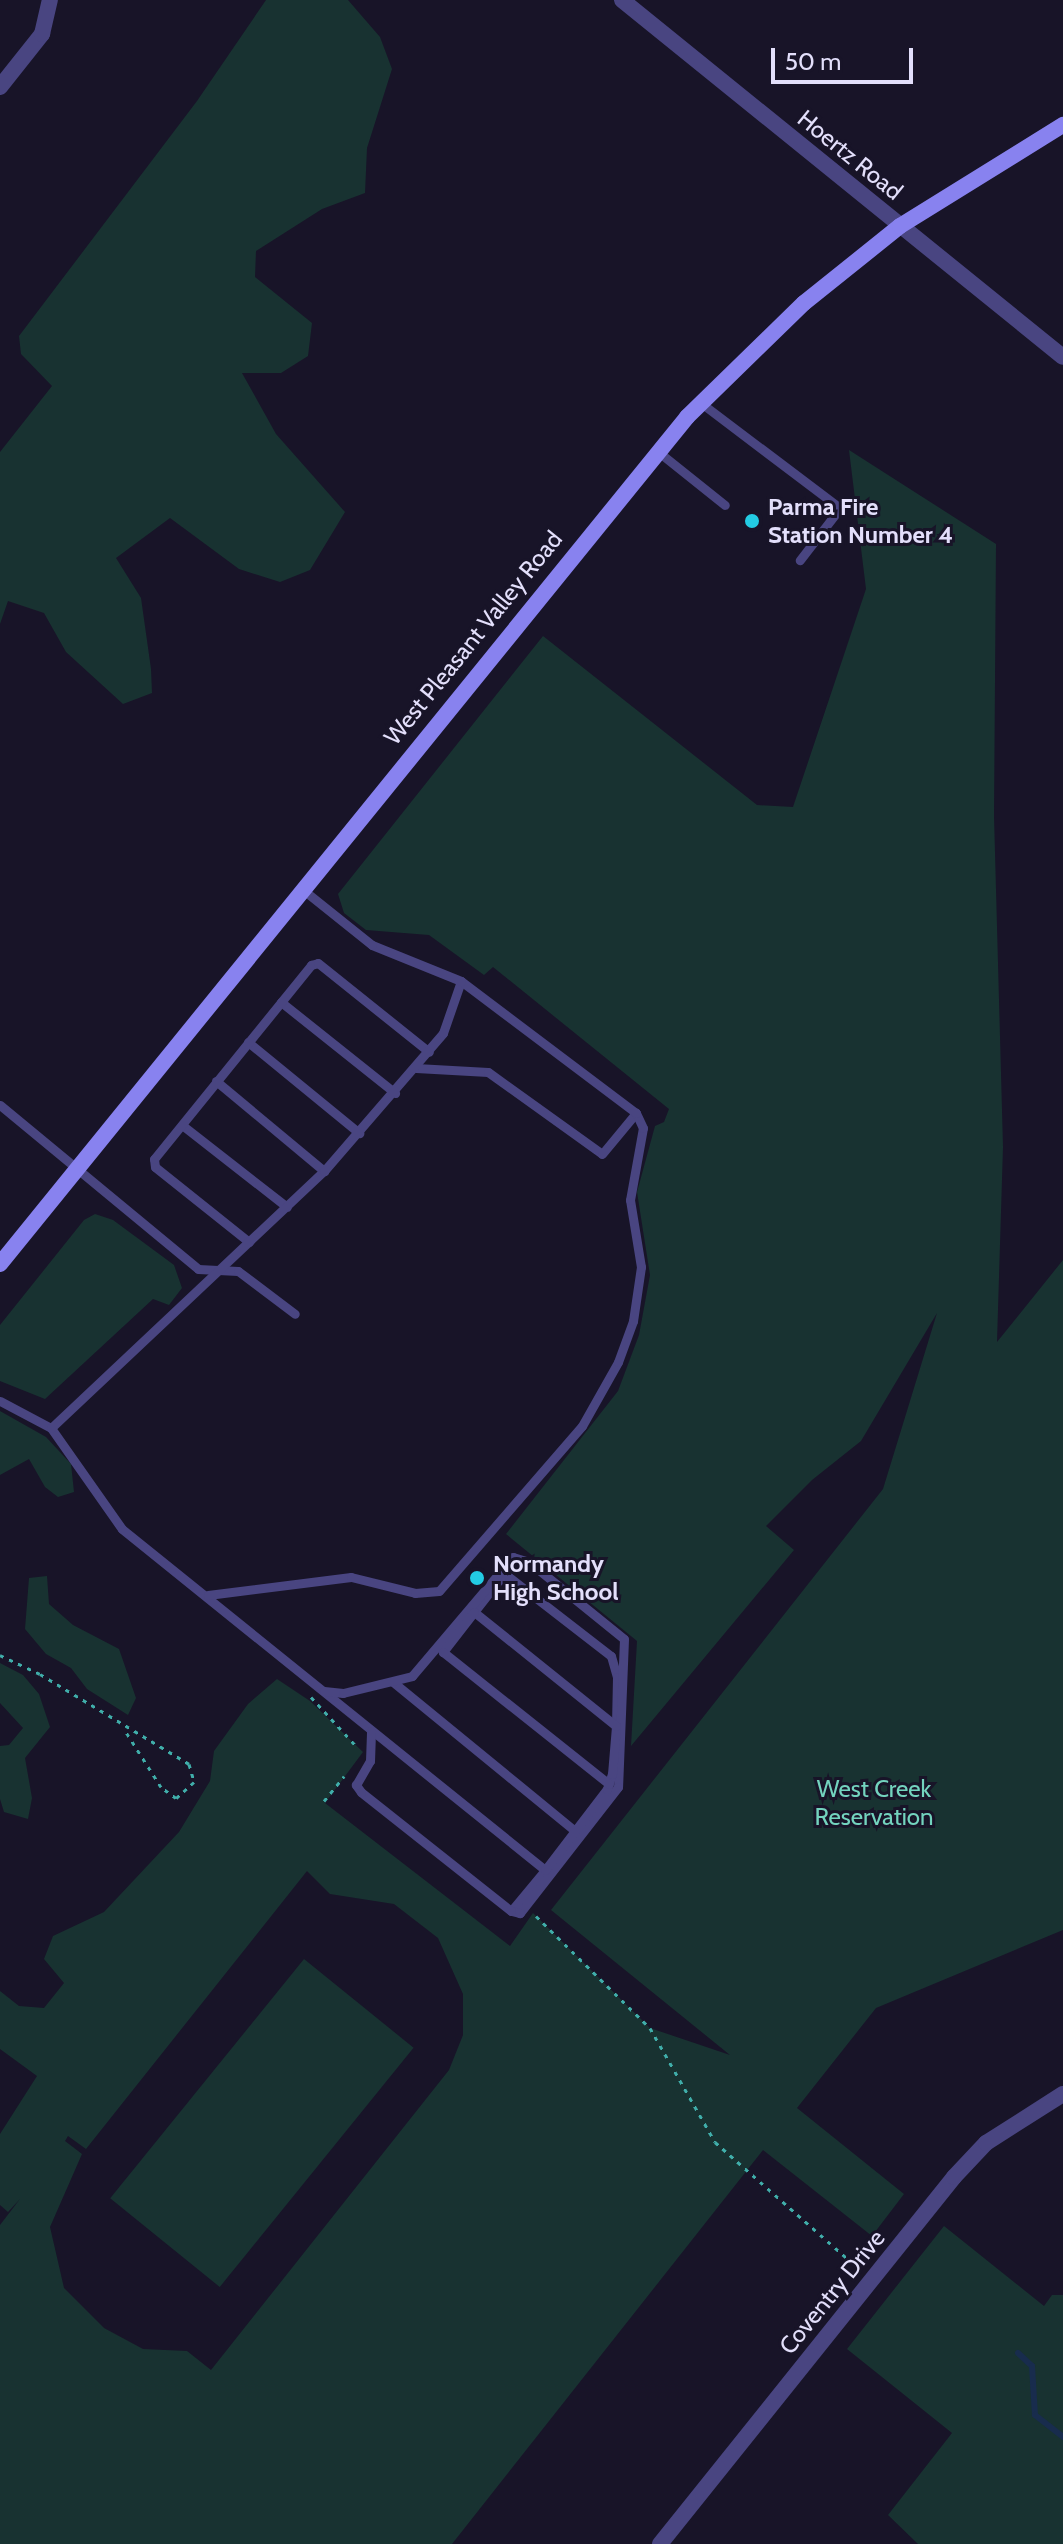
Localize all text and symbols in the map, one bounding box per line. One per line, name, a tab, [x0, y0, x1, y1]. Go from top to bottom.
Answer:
scale bar	[775, 32, 917, 82]
text: 50 m	[785, 47, 841, 76]
street label: Hoertz Road	[792, 104, 908, 206]
place label: Parma Fire Station Number 4	[768, 493, 953, 549]
marker: Parma Fire Station Number 4	[743, 512, 761, 530]
street label: West Pleasant Valley Road	[378, 525, 568, 751]
place label: Normandy High School	[493, 1550, 618, 1606]
marker: Normandy High School	[468, 1569, 486, 1587]
park label: West Creek Reservation	[815, 1775, 933, 1831]
street label: Coventry Drive	[773, 2224, 891, 2360]

